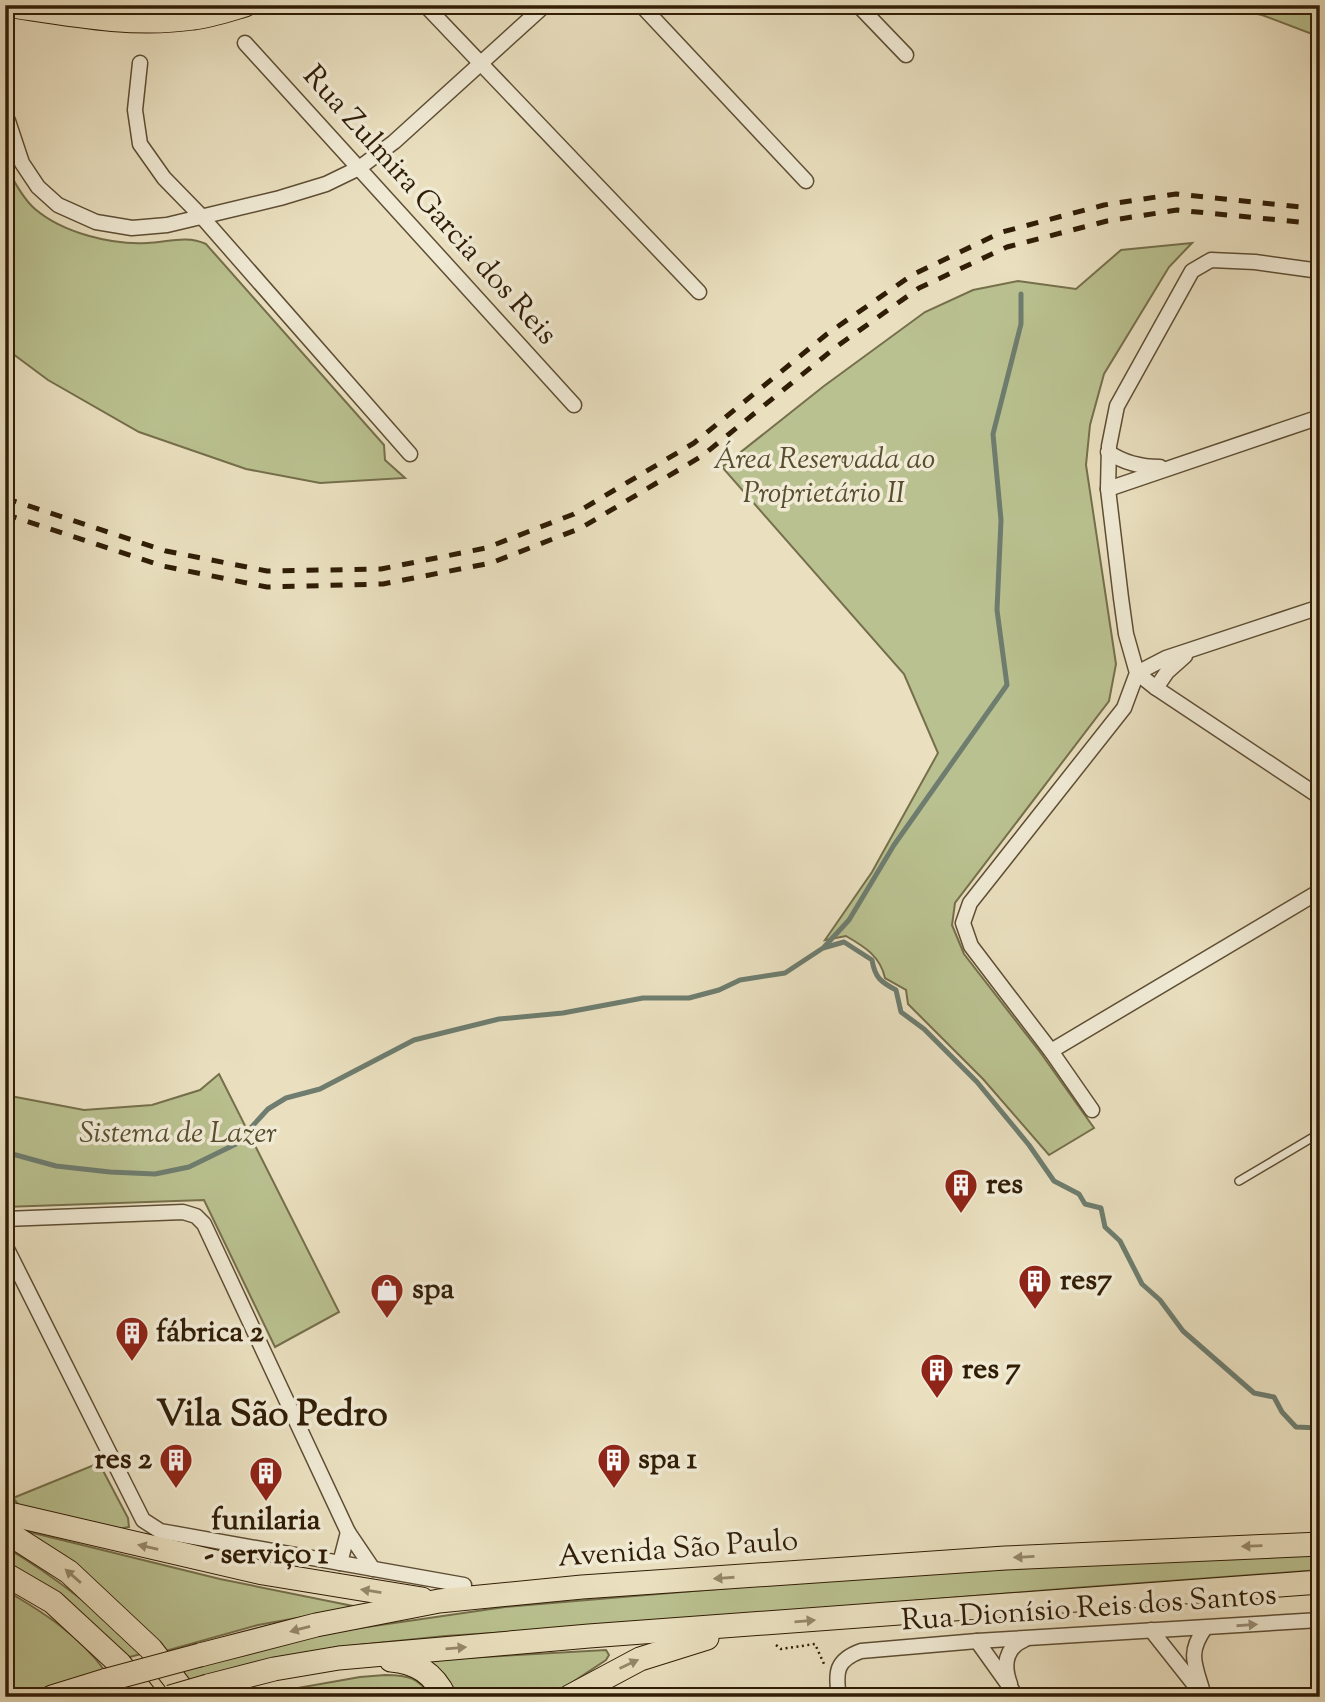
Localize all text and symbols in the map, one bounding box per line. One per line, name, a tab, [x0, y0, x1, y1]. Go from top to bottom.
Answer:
street label: Rua Zulmira Garcia dos Reis	[292, 57, 566, 355]
park label: Área Reservada ao Proprietário II	[713, 439, 935, 516]
park label: Sistema de Lazer	[79, 1113, 277, 1156]
place label: res	[986, 1164, 1023, 1207]
building icon: res	[942, 1166, 980, 1215]
place label: res7	[1060, 1260, 1112, 1303]
building icon: res7	[1016, 1262, 1054, 1311]
place label: spa	[412, 1269, 454, 1312]
shop icon: spa	[368, 1271, 406, 1320]
place label: fábrica 2	[156, 1312, 264, 1355]
building icon: fábrica 2	[113, 1314, 151, 1363]
place label: res 7	[962, 1349, 1020, 1392]
building icon: res 7	[918, 1351, 956, 1400]
district label: Vila São Pedro	[156, 1389, 388, 1443]
place label: res 2	[95, 1439, 152, 1482]
place label: spa 1	[638, 1439, 698, 1482]
building icon: res 2	[157, 1441, 195, 1490]
building icon: spa 1	[595, 1441, 633, 1490]
building icon: funilaria - serviço 1	[247, 1454, 285, 1503]
place label: funilaria - serviço 1	[204, 1500, 329, 1577]
street label: Avenida São Paulo	[557, 1520, 799, 1580]
one-way arrow	[137, 1541, 159, 1552]
one-way arrow	[1240, 1541, 1262, 1552]
one-way arrow	[1013, 1552, 1035, 1563]
one-way arrow	[64, 1569, 81, 1584]
one-way arrow	[713, 1572, 735, 1583]
street label: Rua Dionísio Reis dos Santos	[900, 1574, 1278, 1644]
one-way arrow	[360, 1585, 382, 1596]
one-way arrow	[794, 1615, 816, 1626]
one-way arrow	[1236, 1619, 1258, 1630]
one-way arrow	[289, 1624, 311, 1635]
one-way arrow	[445, 1642, 467, 1653]
one-way arrow	[619, 1658, 639, 1670]

